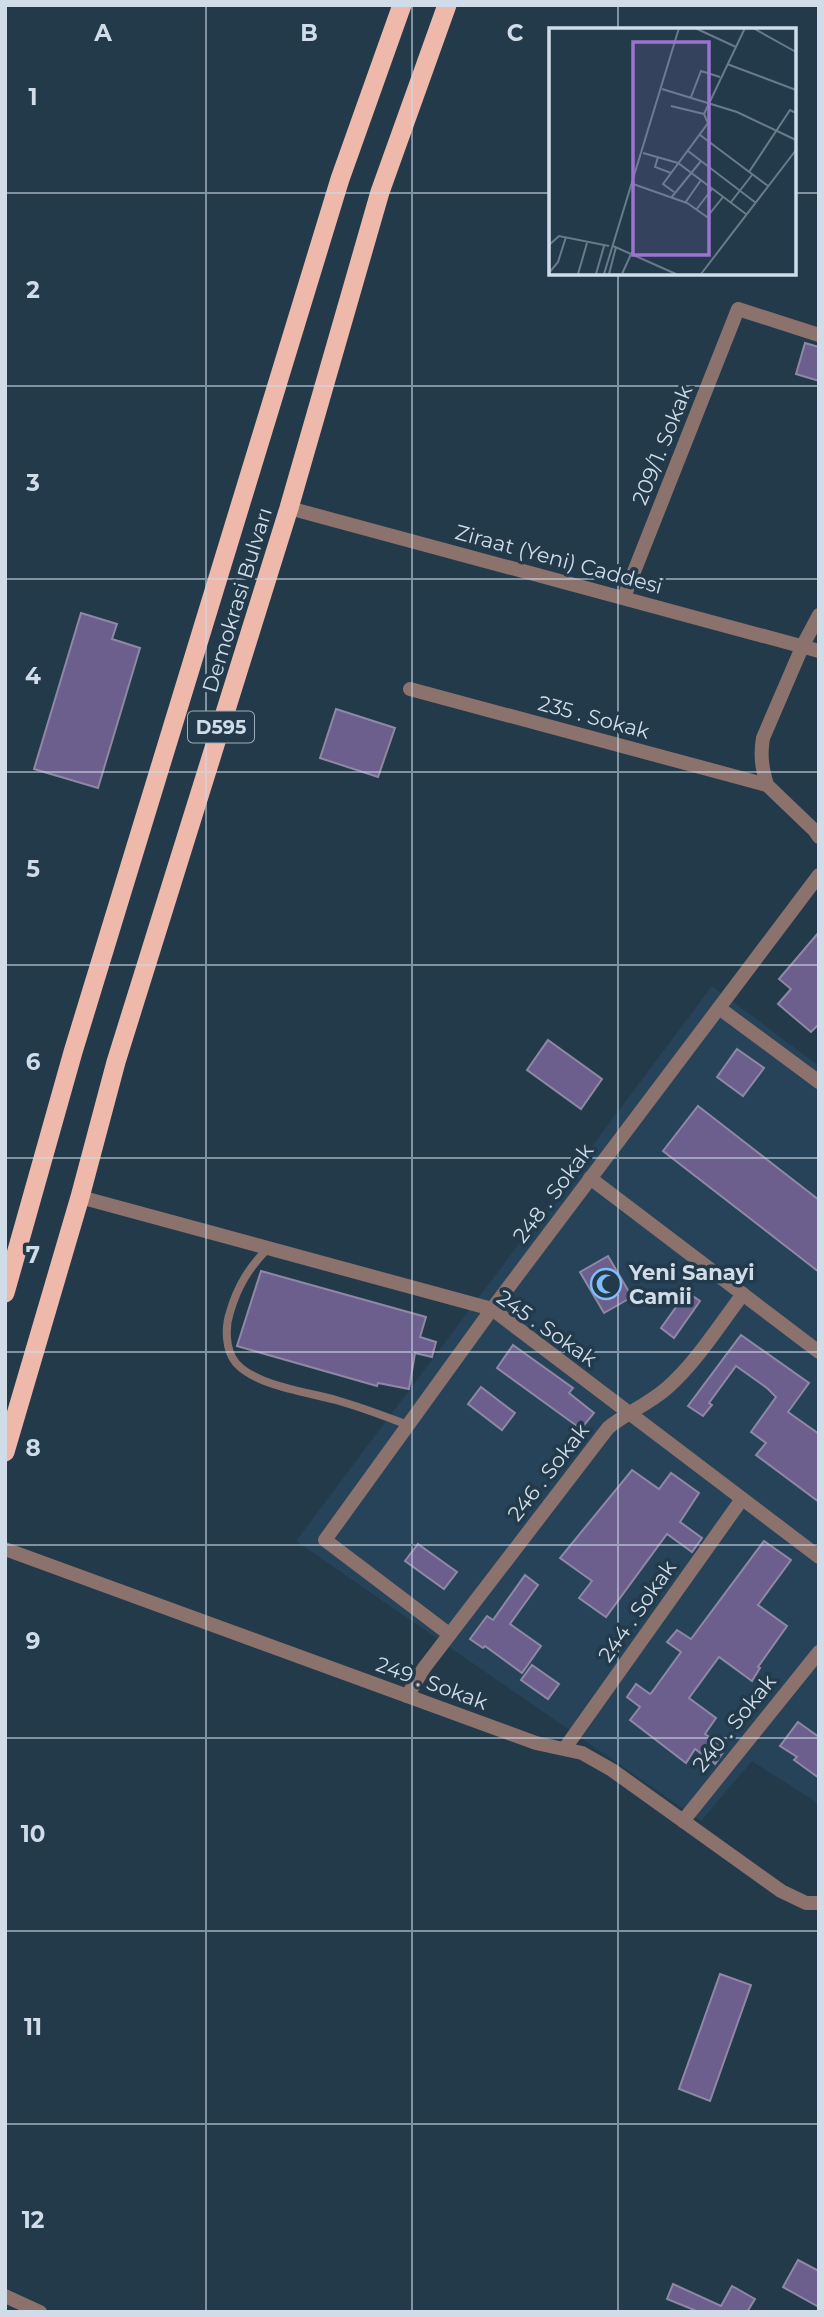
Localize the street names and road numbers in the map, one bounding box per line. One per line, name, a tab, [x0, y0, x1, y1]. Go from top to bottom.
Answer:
street label: 209/1. Sokak	[627, 381, 697, 508]
street label: Demokrasi Bulvarı	[197, 504, 277, 696]
street label: Ziraat (Yeni) Caddesi	[453, 519, 665, 599]
street label: 235 . Sokak	[536, 690, 653, 744]
road number: D595	[188, 712, 254, 742]
street label: 248 . Sokak	[508, 1138, 599, 1248]
street label: 245 . Sokak	[492, 1284, 602, 1372]
street label: 246 . Sokak	[502, 1418, 594, 1526]
street label: 244 . Sokak	[593, 1555, 681, 1667]
street label: 249 . Sokak	[373, 1651, 492, 1715]
street label: 240 . Sokak	[687, 1669, 781, 1777]

